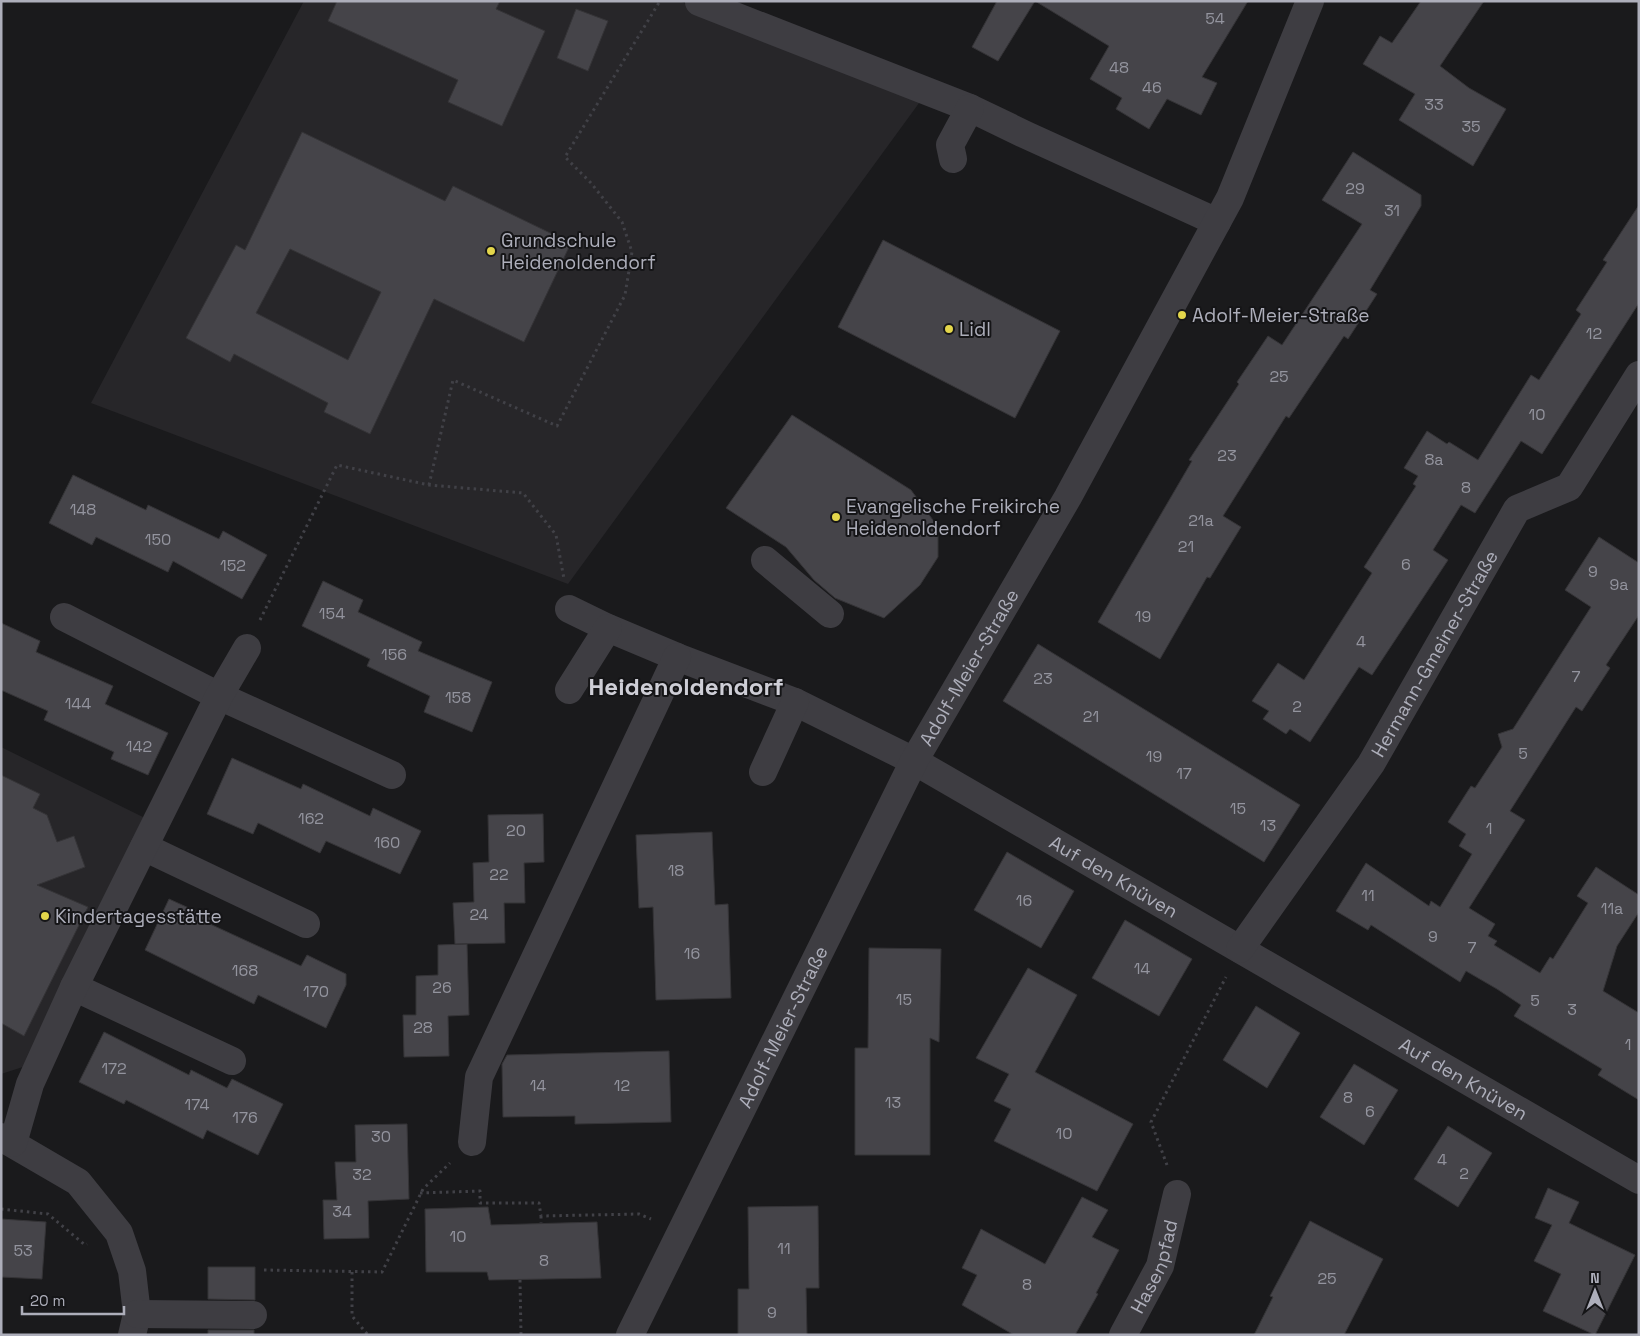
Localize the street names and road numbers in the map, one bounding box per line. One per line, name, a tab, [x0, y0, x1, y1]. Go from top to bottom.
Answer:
street label: Hermann-Gmeiner-Straße	[1366, 546, 1504, 762]
street label: Adolf-Meier-Straße	[914, 584, 1025, 751]
street label: Auf den Knüven	[1045, 830, 1182, 924]
street label: Adolf-Meier-Straße	[732, 942, 834, 1112]
street label: Auf den Knüven	[1394, 1032, 1532, 1126]
street label: Hasenpfad	[1125, 1217, 1184, 1318]

